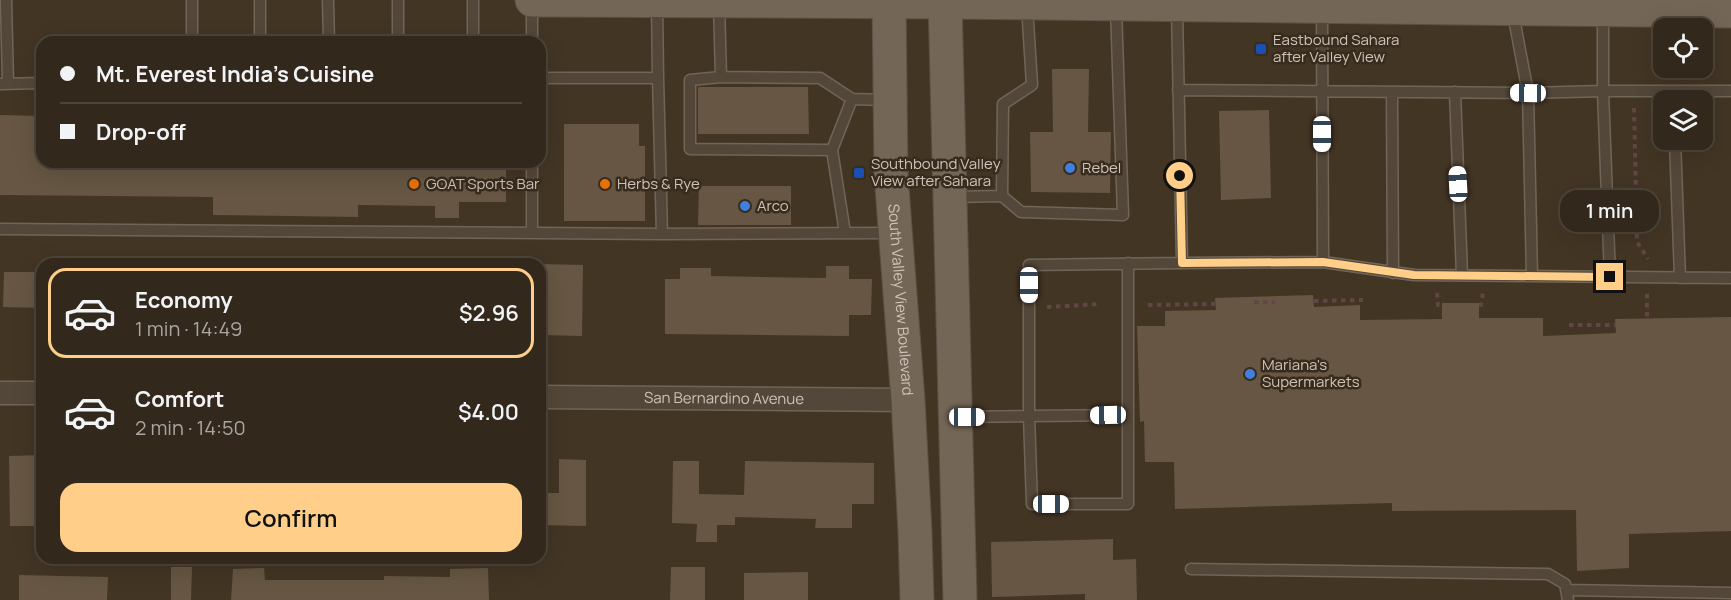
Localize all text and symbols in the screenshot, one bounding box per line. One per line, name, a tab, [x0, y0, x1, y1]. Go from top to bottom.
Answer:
map controls	[1653, 18, 1713, 150]
button: locate	[1653, 18, 1713, 78]
place label: Eastbound Sahara after Valley View	[1273, 29, 1399, 67]
marker: Eastbound Sahara after Valley View	[1254, 42, 1268, 56]
text: Mt. Everest India's Cuisine	[96, 59, 374, 89]
car	[1510, 84, 1546, 102]
button: layers	[1653, 90, 1713, 150]
car	[1313, 116, 1331, 152]
text: Drop-off	[96, 117, 186, 147]
place label: Southbound Valley View after Sahara	[871, 153, 1001, 191]
place label: Rebel	[1082, 157, 1121, 178]
marker: Rebel	[1063, 161, 1077, 175]
route start	[1166, 162, 1193, 189]
marker: Southbound Valley View after Sahara	[852, 166, 866, 180]
car	[1448, 166, 1468, 202]
place label: GOAT Sports Bar	[426, 173, 540, 194]
place label: Herbs & Rye	[617, 173, 700, 194]
marker: GOAT Sports Bar	[407, 177, 421, 191]
marker: Herbs & Rye	[598, 177, 612, 191]
callout: 1 min	[1560, 190, 1660, 232]
place label: Arco	[757, 195, 789, 216]
text: 1 min	[1586, 197, 1633, 224]
marker: Arco	[738, 199, 752, 213]
street label: South Valley View Boulevard	[883, 203, 919, 396]
route end	[1596, 263, 1623, 290]
car	[1020, 267, 1038, 303]
text: Economy	[135, 285, 233, 315]
icon: car	[63, 286, 117, 340]
text: $2.96	[459, 298, 519, 328]
text: 1 min · 14:49	[135, 315, 242, 342]
place label: Mariana's Supermarkets	[1262, 354, 1360, 392]
marker: Mariana's Supermarkets	[1243, 367, 1257, 381]
text: Comfort	[135, 384, 224, 414]
icon: car	[63, 385, 117, 439]
street label: San Bernardino Avenue	[644, 387, 804, 409]
text: $4.00	[458, 397, 519, 427]
car	[1090, 406, 1126, 424]
car	[949, 408, 985, 426]
text: 2 min · 14:50	[135, 414, 246, 441]
button: Confirm	[60, 483, 522, 552]
car	[1033, 495, 1069, 513]

